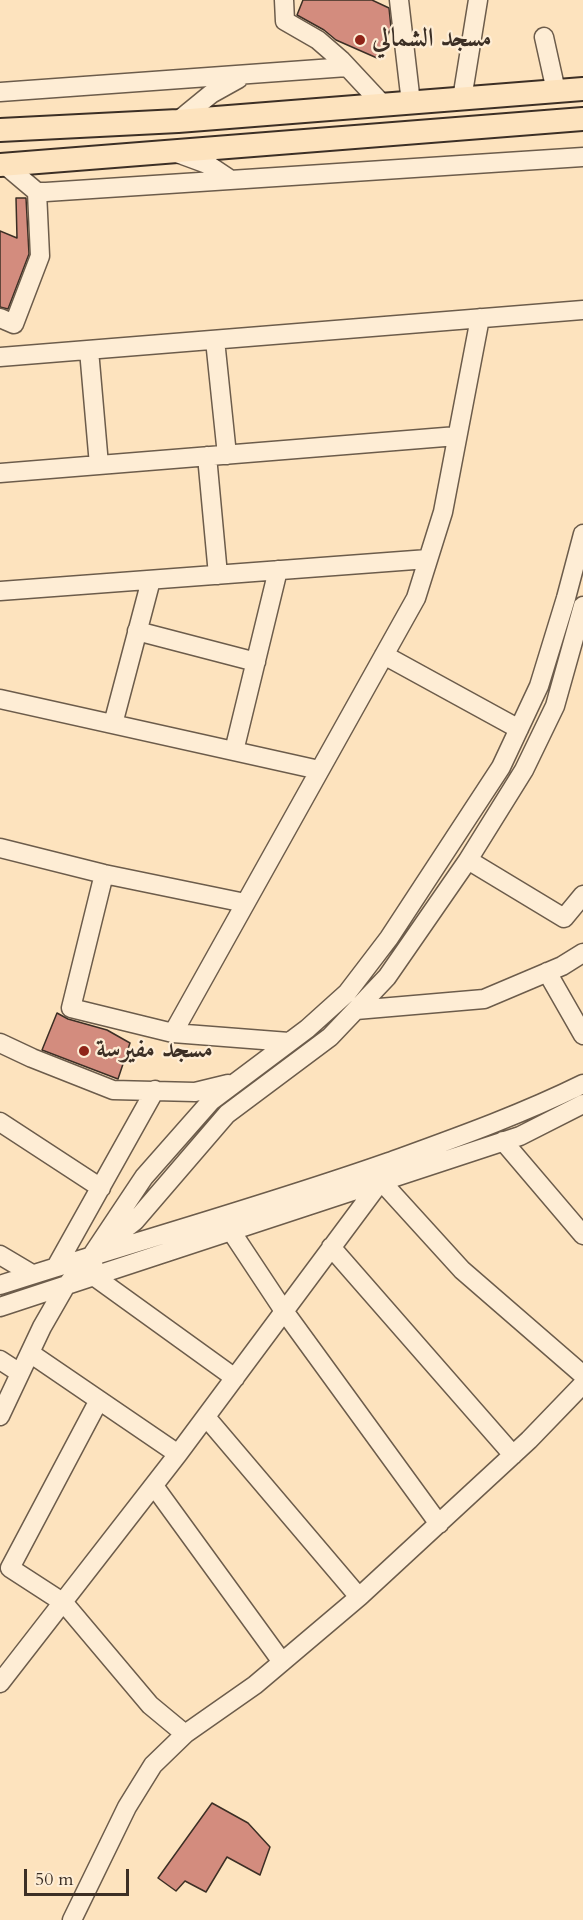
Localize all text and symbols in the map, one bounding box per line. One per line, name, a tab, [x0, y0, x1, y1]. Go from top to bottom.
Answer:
place label: مسجد الشمالي	[372, 24, 492, 56]
marker: مسجد الشمالي	[353, 33, 367, 47]
place label: مسجد مفيرسة	[96, 1035, 213, 1067]
marker: مسجد مفيرسة	[77, 1044, 91, 1058]
scale bar	[27, 1857, 132, 1895]
text: 50 m	[35, 1867, 74, 1892]

